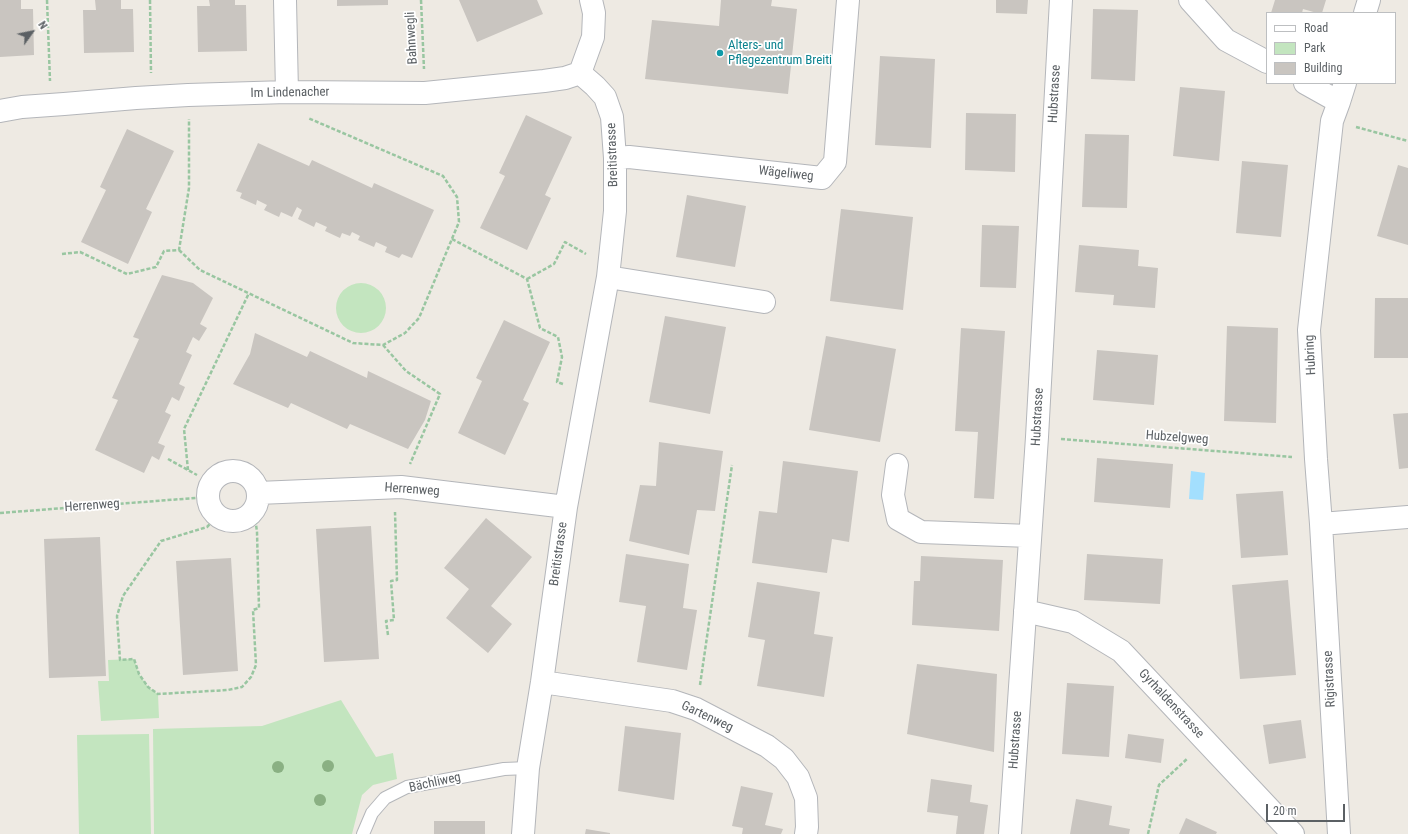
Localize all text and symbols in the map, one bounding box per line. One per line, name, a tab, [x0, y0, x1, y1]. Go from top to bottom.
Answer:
street label: Bahnwegli	[403, 11, 421, 65]
north arrow	[12, 12, 52, 52]
legend	[1266, 12, 1396, 84]
text: N	[35, 19, 50, 32]
text: Road	[1304, 21, 1328, 35]
place label: Alters- und Pflegezentrum Breiti	[728, 38, 832, 69]
text: Park	[1304, 41, 1325, 55]
marker: Alters- und Pflegezentrum Breiti	[715, 48, 725, 58]
text: Building	[1304, 61, 1342, 75]
street label: Hubstrasse	[1046, 64, 1064, 124]
street label: Im Lindenacher	[250, 85, 330, 101]
street label: Breitistrasse	[604, 122, 622, 188]
street label: Wägeliweg	[758, 163, 814, 185]
street label: Hubring	[1302, 334, 1320, 376]
street label: Hubstrasse	[1029, 387, 1047, 447]
street label: Hubzelgweg	[1145, 428, 1209, 448]
street label: Herrenweg	[384, 480, 440, 500]
street label: Herrenweg	[64, 496, 120, 516]
street label: Breitistrasse	[547, 521, 571, 587]
street label: Rigistrasse	[1321, 650, 1339, 708]
street label: Gyrhaldenstrasse	[1135, 666, 1207, 742]
street label: Gartenweg	[679, 698, 735, 736]
street label: Hubstrasse	[1006, 710, 1026, 770]
street label: Bächliweg	[408, 770, 462, 796]
scale bar	[1268, 796, 1347, 822]
text: 20 m	[1273, 804, 1297, 818]

